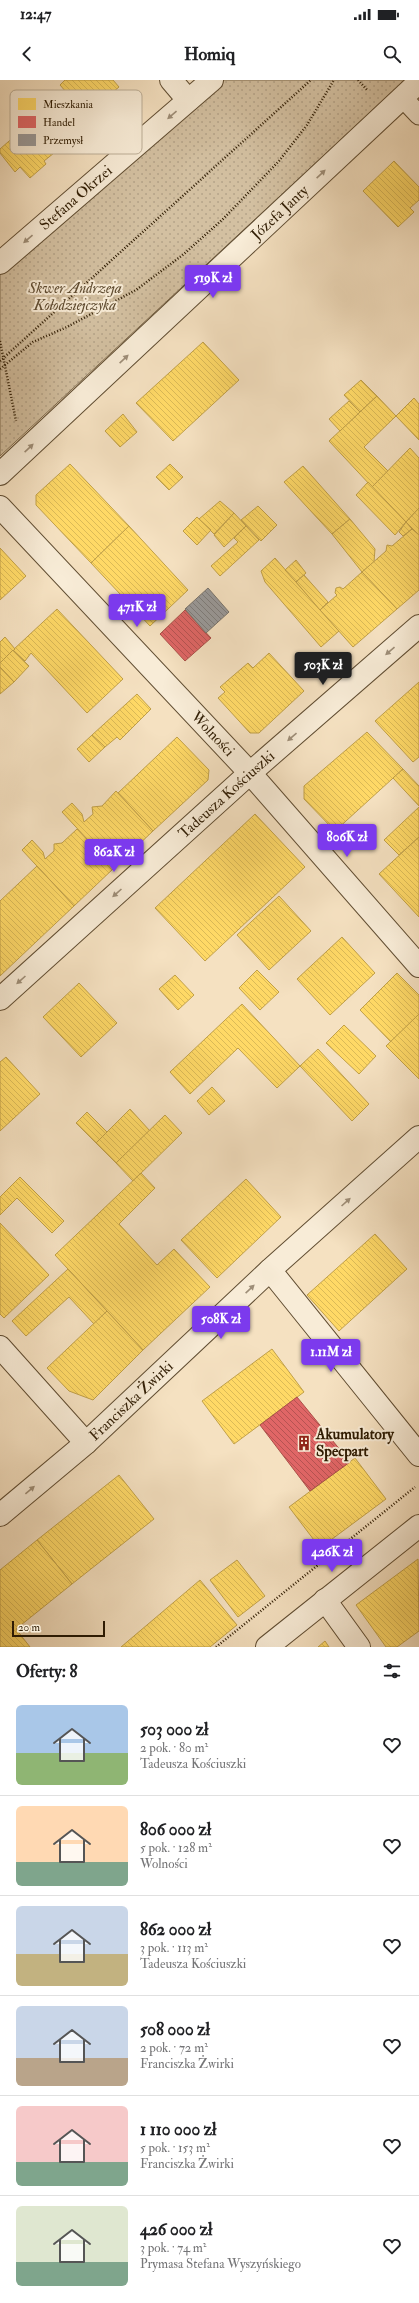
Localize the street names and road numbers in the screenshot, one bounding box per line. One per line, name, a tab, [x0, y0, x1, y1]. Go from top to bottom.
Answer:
street label: Stefana Okrzei	[36, 161, 116, 235]
street label: Józefa Janty	[247, 181, 313, 246]
street label: Wolności	[186, 707, 238, 761]
street label: Tadeusza Kościuszki	[175, 747, 279, 843]
street label: Franciszka Żwirki	[85, 1357, 177, 1445]

